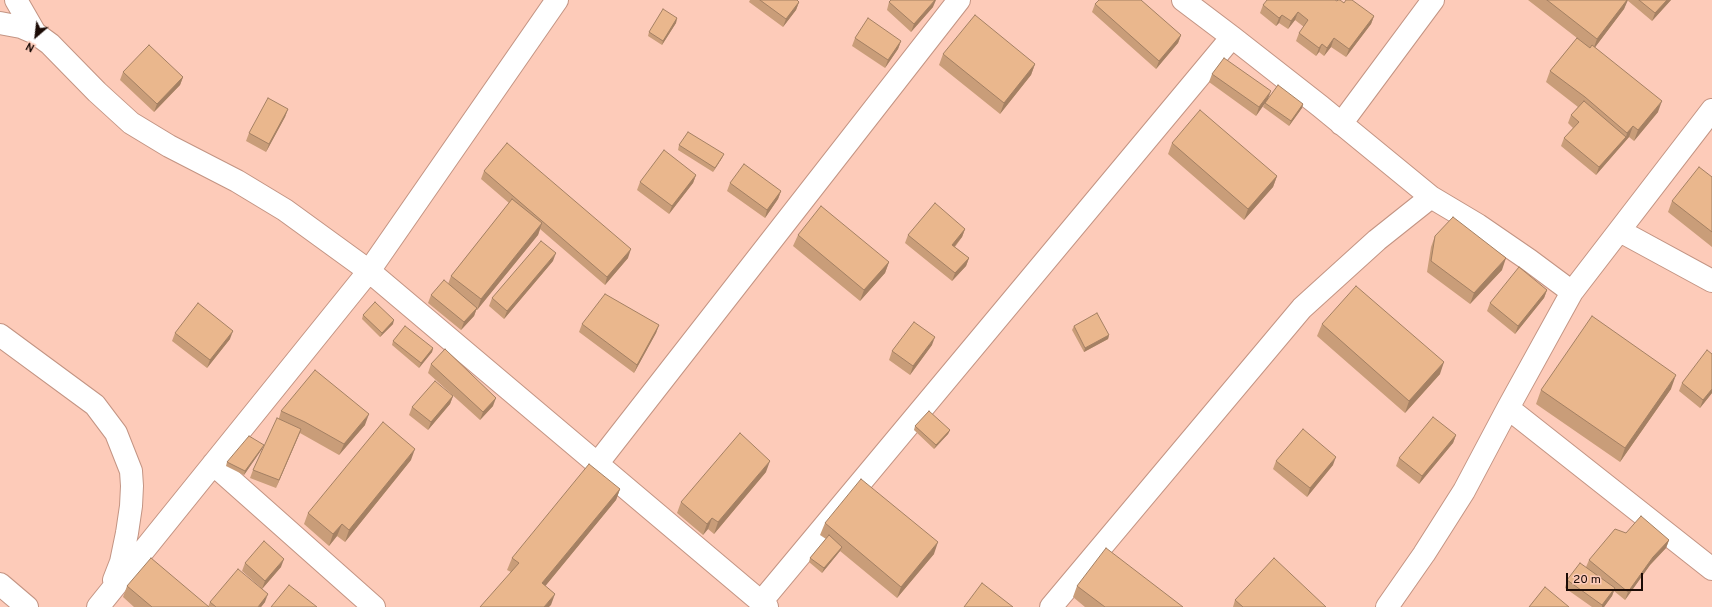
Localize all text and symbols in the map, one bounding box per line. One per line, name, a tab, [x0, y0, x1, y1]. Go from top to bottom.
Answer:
north arrow	[16, 16, 56, 56]
text: N	[24, 39, 37, 55]
scale bar	[1568, 565, 1645, 591]
text: 20 m	[1573, 572, 1601, 588]

